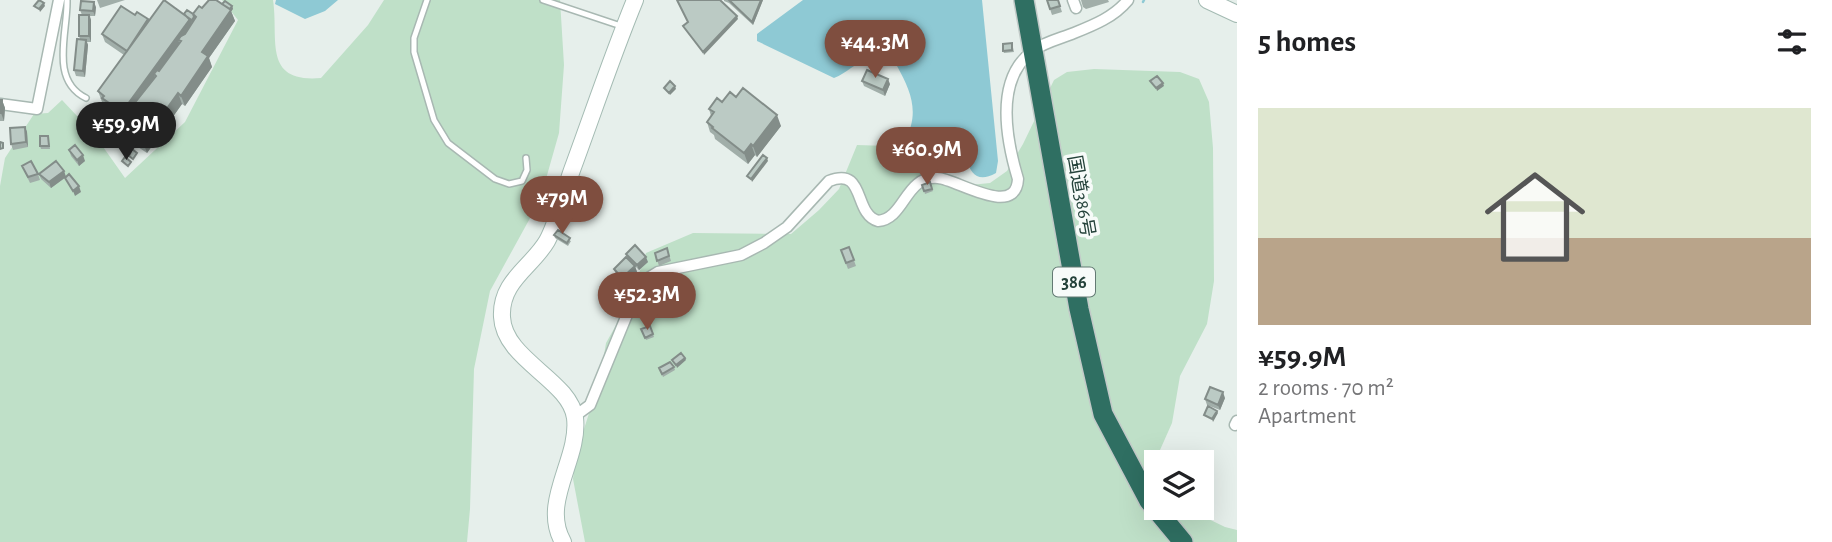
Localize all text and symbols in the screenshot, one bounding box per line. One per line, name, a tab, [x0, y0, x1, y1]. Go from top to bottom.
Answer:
pin: ¥44.3M	[818, 20, 932, 80]
icon: filters	[1773, 23, 1811, 61]
text: 5 homes	[1258, 27, 1356, 57]
text: ¥44.3M	[841, 31, 909, 54]
pin: ¥59.9M	[69, 102, 183, 162]
text: ¥59.9M	[92, 113, 160, 136]
pin: ¥60.9M	[870, 128, 984, 187]
text: ¥60.9M	[892, 138, 962, 161]
street label: 国道386号	[1064, 154, 1098, 239]
icon: home	[1472, 154, 1598, 280]
pin: ¥79M	[521, 176, 603, 236]
text: ¥79M	[536, 187, 588, 210]
road number: 386	[1053, 268, 1095, 296]
pin: ¥52.3M	[590, 272, 704, 332]
text: ¥52.3M	[614, 283, 680, 306]
text: ¥59.9M	[1258, 342, 1347, 372]
text: 2 rooms · 70 m²	[1258, 377, 1394, 400]
text: Apartment	[1258, 405, 1356, 428]
map controls	[1144, 450, 1214, 520]
button: layers	[1144, 450, 1214, 520]

